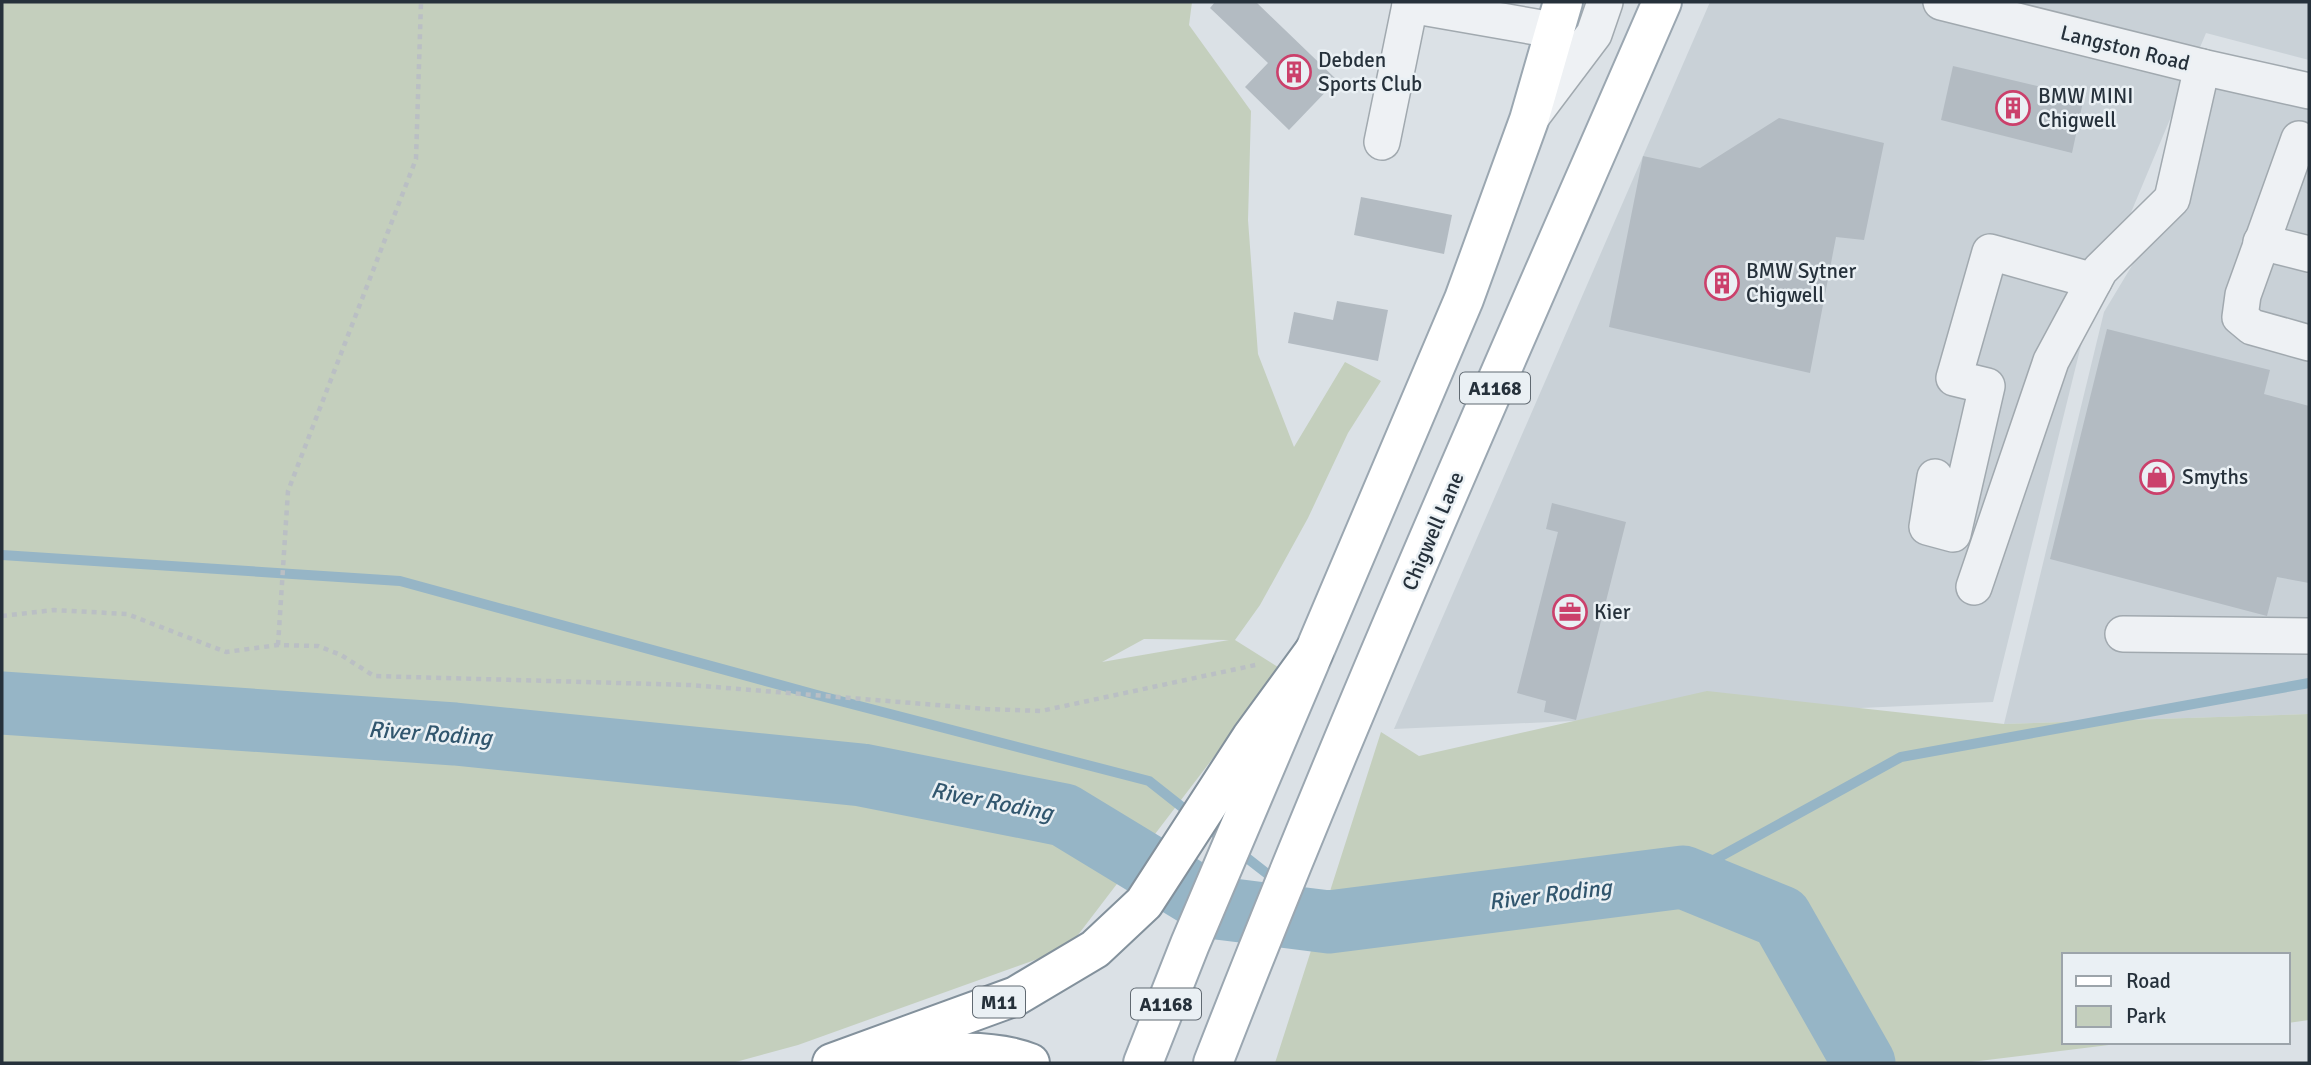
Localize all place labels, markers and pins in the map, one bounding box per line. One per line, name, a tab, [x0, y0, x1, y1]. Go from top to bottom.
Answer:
place label: Debden Sports Club	[1318, 47, 1422, 97]
building icon: Debden Sports Club	[1275, 53, 1313, 91]
place label: BMW MINI Chigwell	[2038, 83, 2133, 133]
building icon: BMW MINI Chigwell	[1994, 89, 2032, 127]
place label: BMW Sytner Chigwell	[1746, 258, 1856, 308]
building icon: BMW Sytner Chigwell	[1703, 264, 1741, 302]
shop icon: Smyths	[2138, 458, 2176, 496]
place label: Smyths	[2182, 464, 2248, 490]
office icon: Kier	[1551, 593, 1589, 631]
place label: Kier	[1594, 599, 1631, 625]

